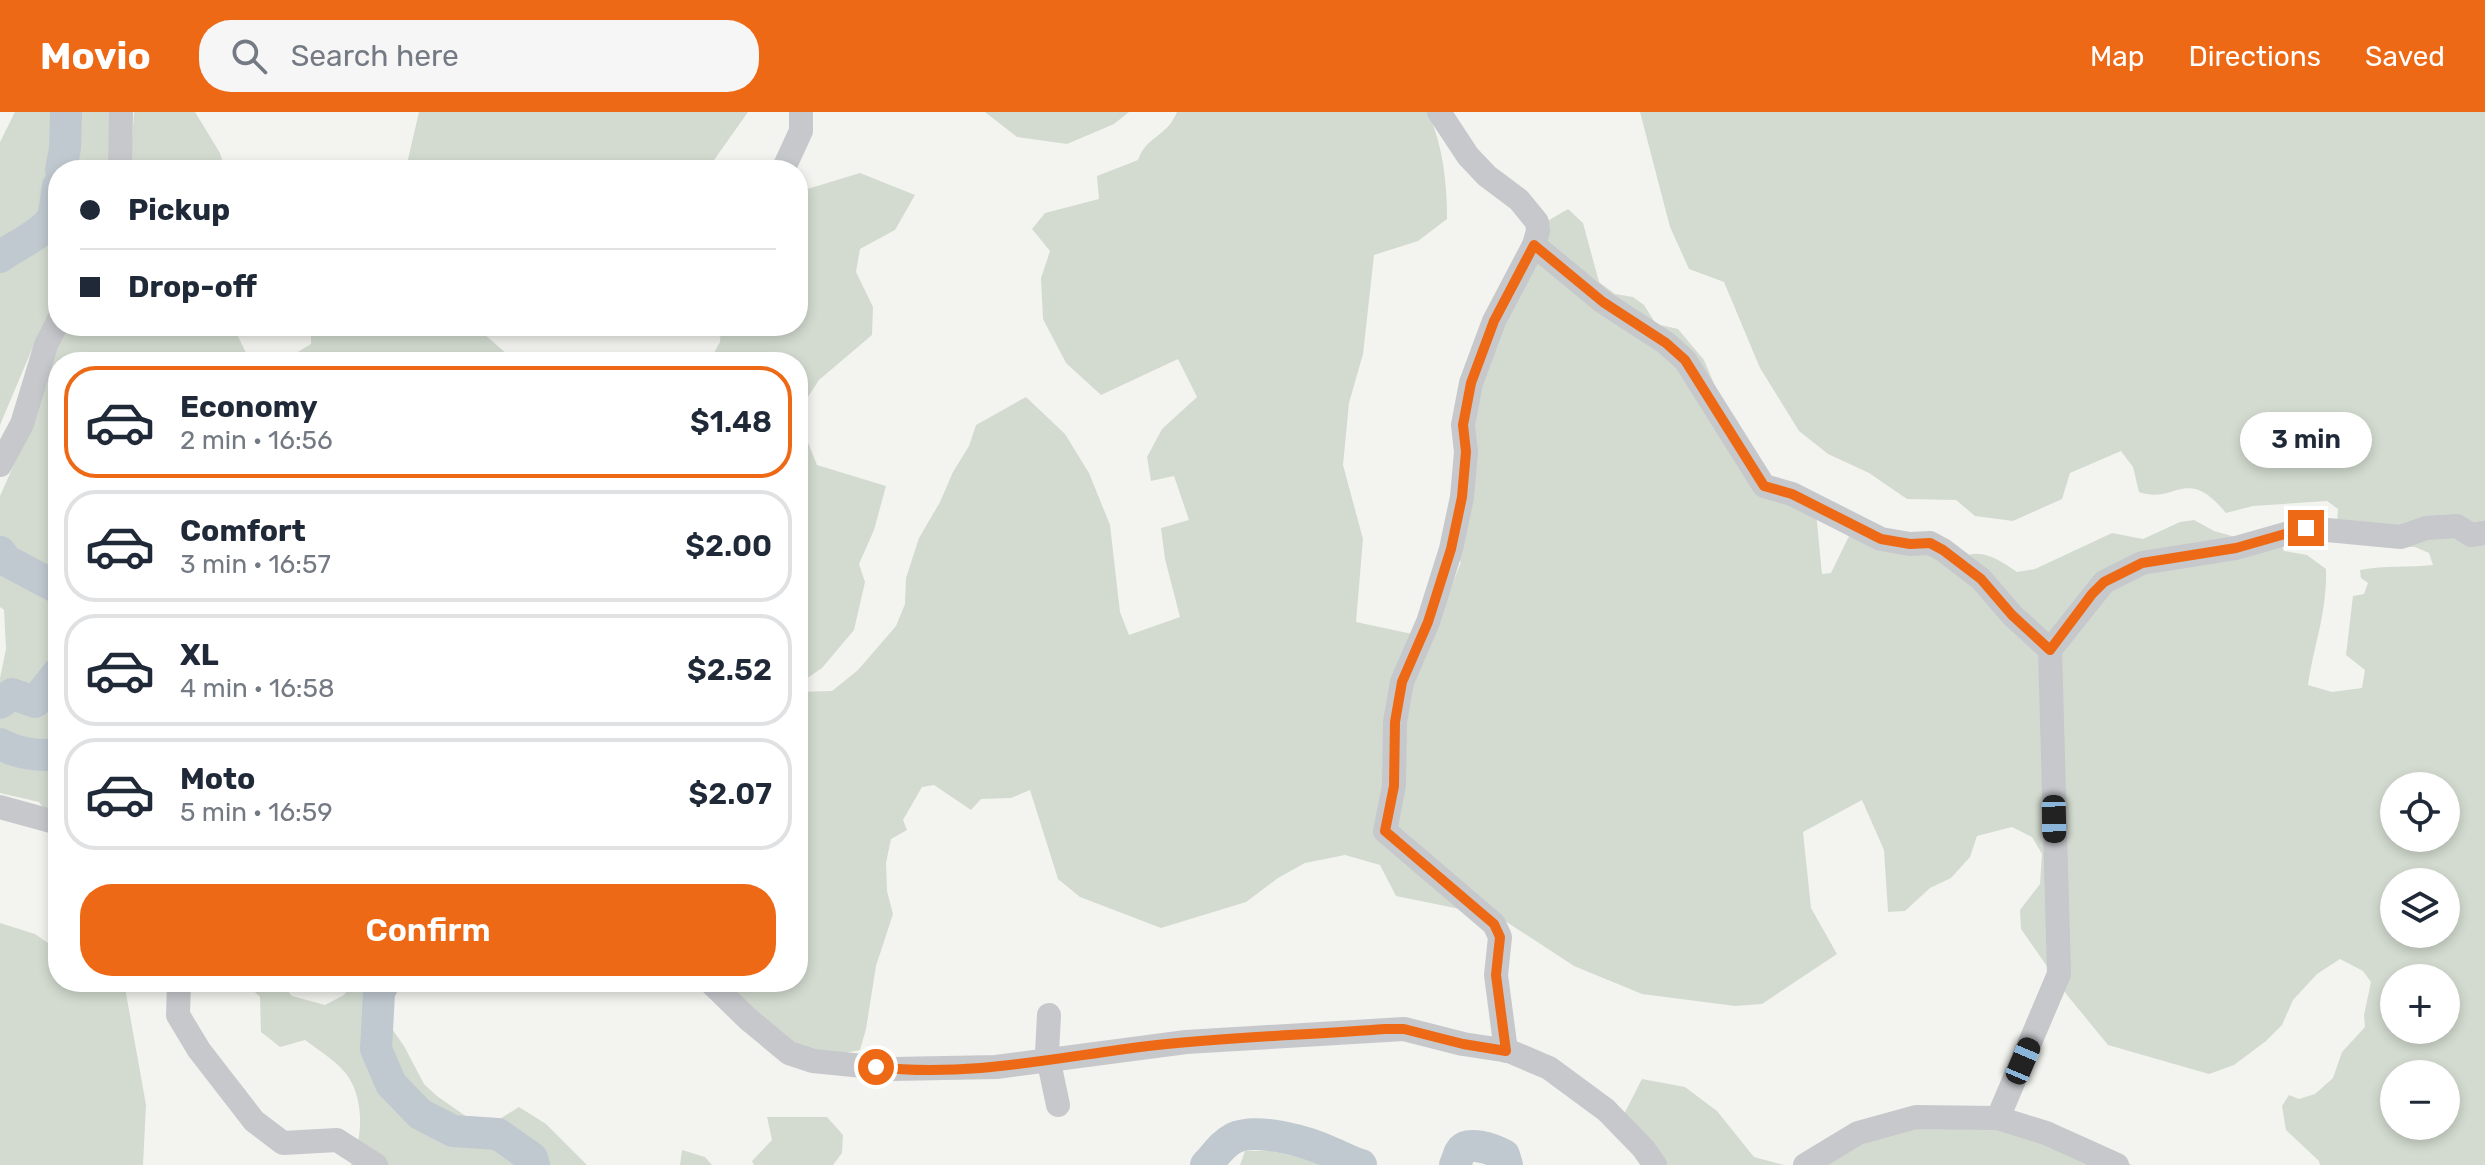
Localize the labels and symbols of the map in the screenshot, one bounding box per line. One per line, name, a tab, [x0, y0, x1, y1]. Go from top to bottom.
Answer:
callout: 3 min	[2240, 412, 2372, 468]
route end	[2288, 510, 2324, 546]
car	[2042, 795, 2066, 843]
car	[2003, 1034, 2043, 1088]
route start	[858, 1049, 894, 1085]

